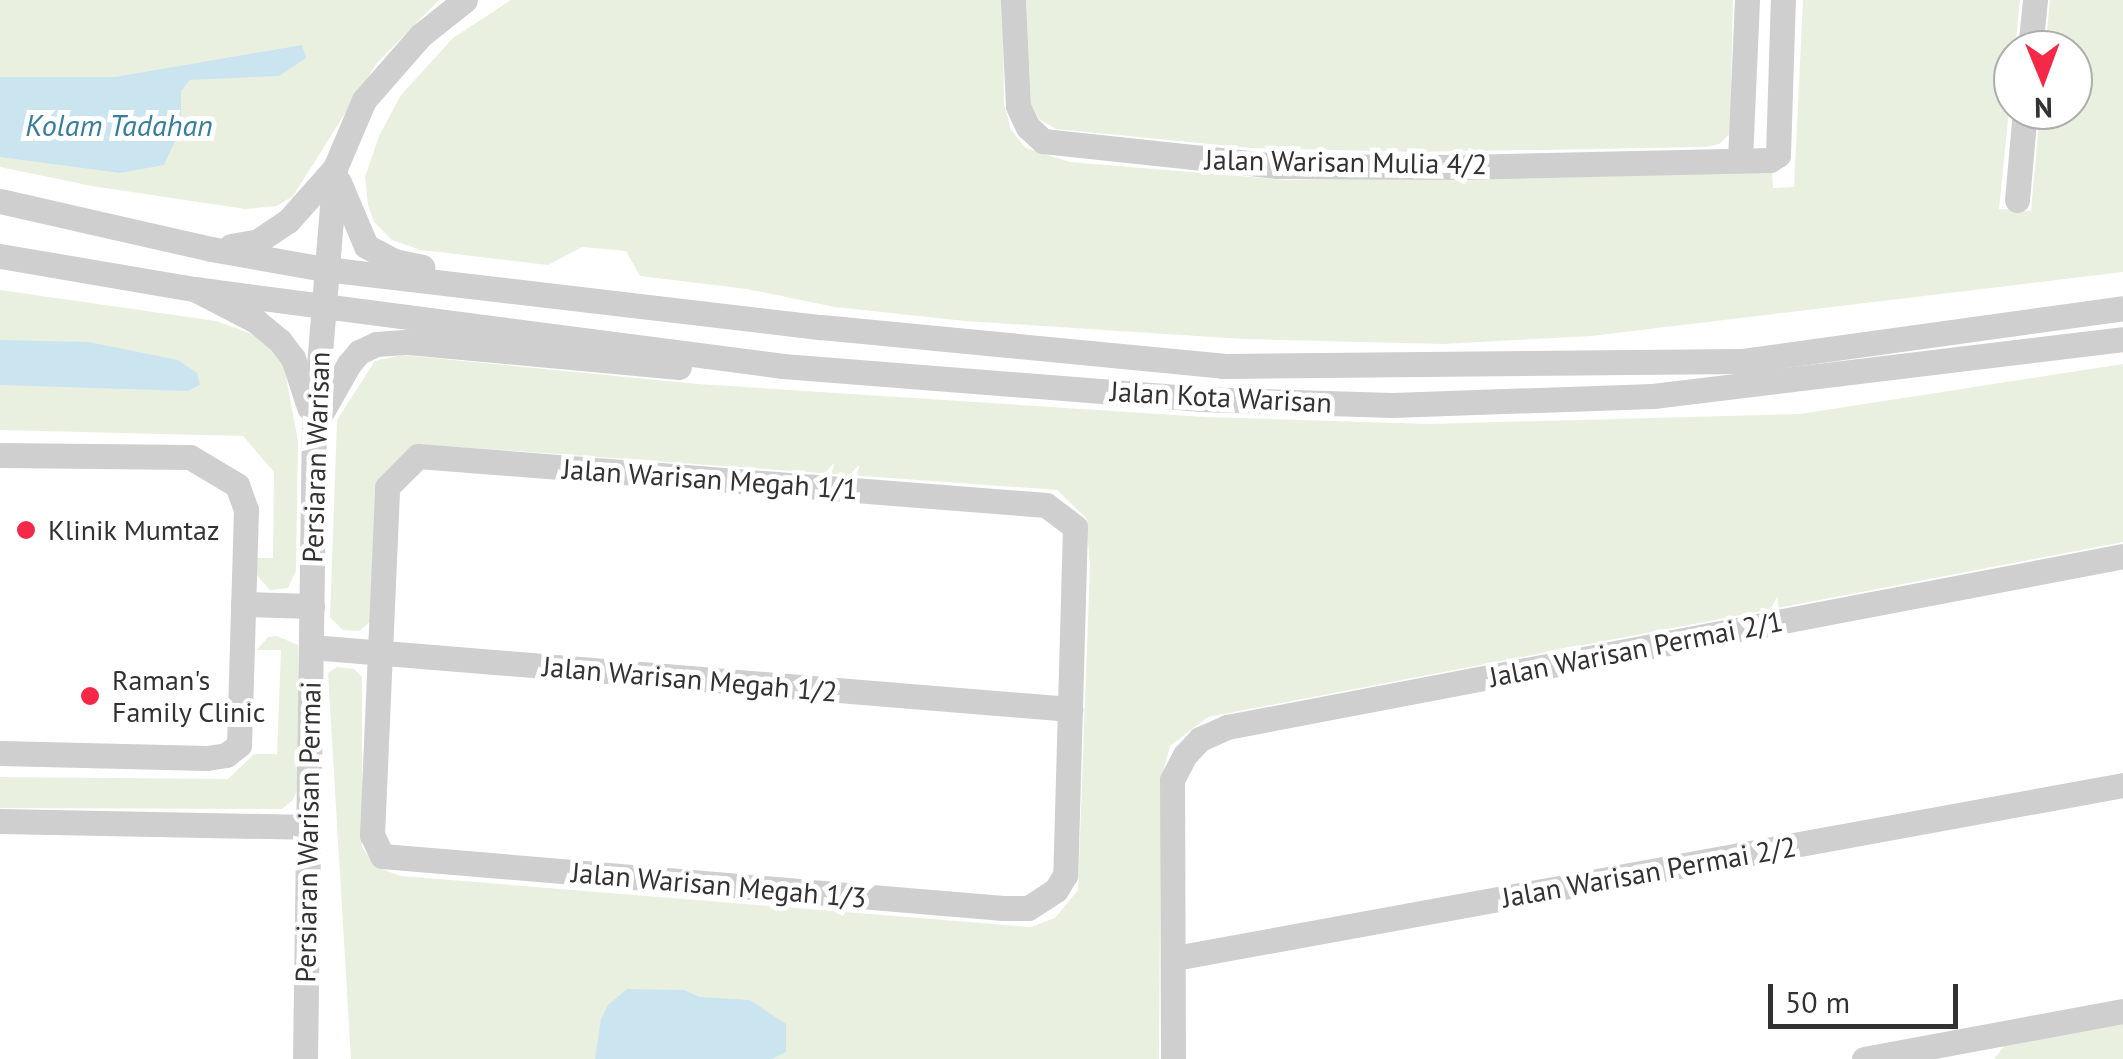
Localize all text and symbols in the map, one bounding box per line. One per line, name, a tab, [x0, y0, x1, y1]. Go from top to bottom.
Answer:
north arrow	[1993, 30, 2093, 130]
text: N	[2034, 90, 2053, 127]
water label: Kolam Tadahan	[25, 107, 213, 143]
street label: Jalan Warisan Mulia 4/2	[1204, 143, 1488, 181]
street label: Persiaran Warisan	[296, 351, 336, 563]
street label: Jalan Kota Warisan	[1109, 374, 1333, 420]
street label: Jalan Warisan Megah 1/1	[561, 452, 859, 506]
place label: Klinik Mumtaz	[48, 513, 220, 547]
marker: Klinik Mumtaz	[13, 517, 39, 543]
street label: Jalan Warisan Permai 2/1	[1486, 604, 1786, 694]
street label: Jalan Warisan Megah 1/2	[541, 649, 839, 709]
place label: Raman's Family Clinic	[112, 663, 266, 729]
street label: Persiaran Warisan Permai	[289, 681, 327, 983]
marker: Raman's Family Clinic	[77, 683, 103, 709]
street label: Jalan Warisan Permai 2/2	[1499, 830, 1799, 914]
street label: Jalan Warisan Megah 1/3	[570, 855, 868, 915]
scale bar	[1773, 964, 1963, 1026]
text: 50 m	[1785, 982, 1850, 1021]

